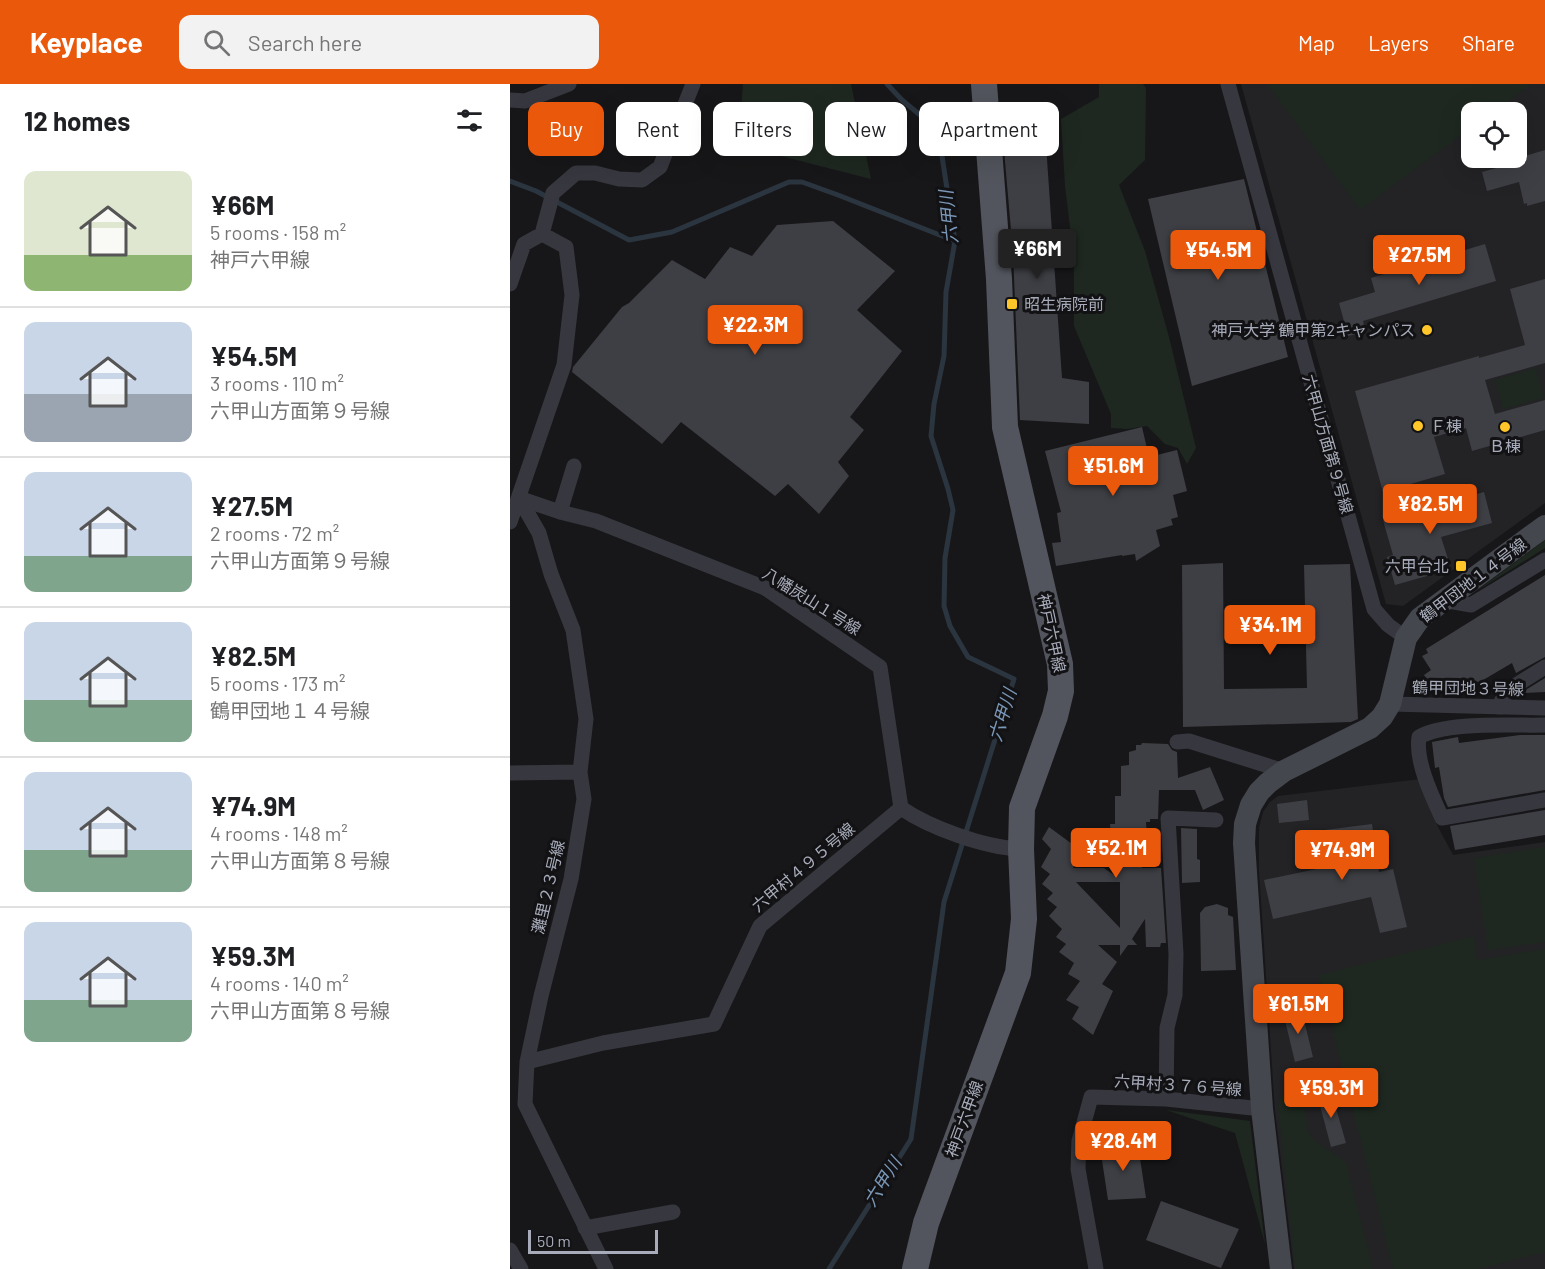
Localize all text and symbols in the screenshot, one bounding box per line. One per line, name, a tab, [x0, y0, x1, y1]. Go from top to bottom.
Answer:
search box	[179, 15, 599, 69]
text: Keyplace	[30, 25, 143, 59]
icon: search	[200, 26, 233, 59]
text: Search here	[248, 29, 362, 55]
text: Map	[1298, 30, 1335, 55]
text: Layers	[1368, 30, 1429, 55]
text: Share	[1462, 30, 1515, 55]
chip: Buy	[528, 102, 604, 156]
chip: Rent	[616, 102, 701, 156]
chip: Filters	[713, 102, 813, 156]
chip: New	[825, 102, 907, 156]
chip: Apartment	[919, 102, 1059, 156]
map controls	[1461, 102, 1527, 168]
button: locate	[1461, 102, 1527, 168]
icon: filters	[453, 104, 486, 137]
text: 12 homes	[24, 105, 130, 136]
water label: 六甲川	[934, 187, 962, 245]
text: ¥66M	[210, 189, 274, 220]
icon: home	[72, 195, 144, 267]
text: 5 rooms · 158 m²	[210, 220, 346, 244]
pin: ¥66M	[1001, 229, 1073, 280]
pin: ¥54.5M	[1169, 230, 1267, 281]
pin: ¥27.5M	[1370, 235, 1468, 286]
text: ¥66M	[1012, 236, 1062, 260]
text: ¥54.5M	[1184, 237, 1252, 261]
text: ¥27.5M	[1387, 242, 1451, 266]
text: 神戸六甲線	[210, 247, 310, 271]
place label: 昭生病院前	[1024, 294, 1104, 313]
marker: 昭生病院前	[1005, 297, 1019, 311]
pin: ¥22.3M	[706, 305, 804, 356]
text: ¥22.3M	[722, 312, 788, 336]
place label: 神戸大学 鶴甲第2キャンパス	[1211, 320, 1415, 339]
marker: 神戸大学 鶴甲第2キャンパス	[1420, 323, 1434, 337]
text: ¥54.5M	[210, 340, 297, 371]
icon: home	[72, 346, 144, 418]
text: 3 rooms · 110 m²	[210, 371, 344, 395]
street label: 六甲山方面第９号線	[1300, 372, 1357, 516]
text: 六甲山方面第９号線	[210, 398, 390, 422]
place label: Ｆ棟	[1430, 416, 1462, 435]
marker: Ｆ棟	[1411, 419, 1425, 433]
marker: Ｂ棟	[1498, 420, 1512, 434]
place label: Ｂ棟	[1489, 436, 1521, 455]
pin: ¥51.6M	[1064, 446, 1162, 497]
text: ¥51.6M	[1082, 453, 1144, 477]
pin: ¥82.5M	[1381, 484, 1479, 535]
text: ¥27.5M	[210, 490, 293, 521]
text: ¥82.5M	[1397, 491, 1463, 515]
icon: home	[72, 496, 144, 568]
text: 2 rooms · 72 m²	[210, 521, 339, 545]
street label: 鶴甲団地１４号線	[1416, 533, 1530, 626]
text: 六甲山方面第９号線	[210, 548, 390, 572]
place label: 六甲台北	[1385, 556, 1449, 575]
marker: 六甲台北	[1454, 559, 1468, 573]
street label: 八幡炭山１号線	[760, 563, 865, 638]
street label: 神戸六甲線	[1035, 592, 1070, 674]
pin: ¥34.1M	[1221, 605, 1319, 656]
text: ¥34.1M	[1238, 612, 1302, 636]
text: ¥82.5M	[210, 640, 296, 671]
icon: home	[72, 646, 144, 718]
text: 5 rooms · 173 m²	[210, 671, 345, 695]
street label: 鶴甲団地３号線	[1412, 677, 1524, 698]
water label: 六甲川	[984, 684, 1021, 744]
text: 鶴甲団地１４号線	[210, 698, 370, 722]
text: ¥74.9M	[210, 790, 296, 821]
icon: home	[72, 796, 144, 868]
street label: 六甲村４９５号線	[748, 818, 858, 915]
text: 4 rooms · 148 m²	[210, 821, 348, 845]
pin: ¥52.1M	[1067, 828, 1165, 879]
pin: ¥74.9M	[1293, 830, 1391, 881]
text: ¥52.1M	[1085, 835, 1147, 859]
text: ¥74.9M	[1309, 837, 1375, 861]
street label: 灘里２３号線	[527, 838, 568, 936]
text: 六甲山方面第８号線	[210, 848, 390, 872]
text: ¥59.3M	[210, 940, 295, 971]
icon: home	[72, 946, 144, 1018]
text: 4 rooms · 140 m²	[210, 971, 349, 995]
pin: ¥61.5M	[1249, 984, 1347, 1035]
text: ¥61.5M	[1267, 991, 1329, 1015]
text: 六甲山方面第８号線	[210, 998, 390, 1022]
pin: ¥59.3M	[1282, 1068, 1380, 1119]
street label: 六甲村３７６号線	[1114, 1071, 1243, 1098]
text: ¥59.3M	[1298, 1075, 1364, 1099]
street label: 神戸六甲線	[941, 1078, 986, 1160]
pin: ¥28.4M	[1074, 1121, 1172, 1172]
text: ¥28.4M	[1089, 1128, 1157, 1152]
water label: 六甲川	[859, 1151, 907, 1210]
scale bar	[528, 1227, 658, 1254]
text: 50 m	[537, 1231, 571, 1250]

